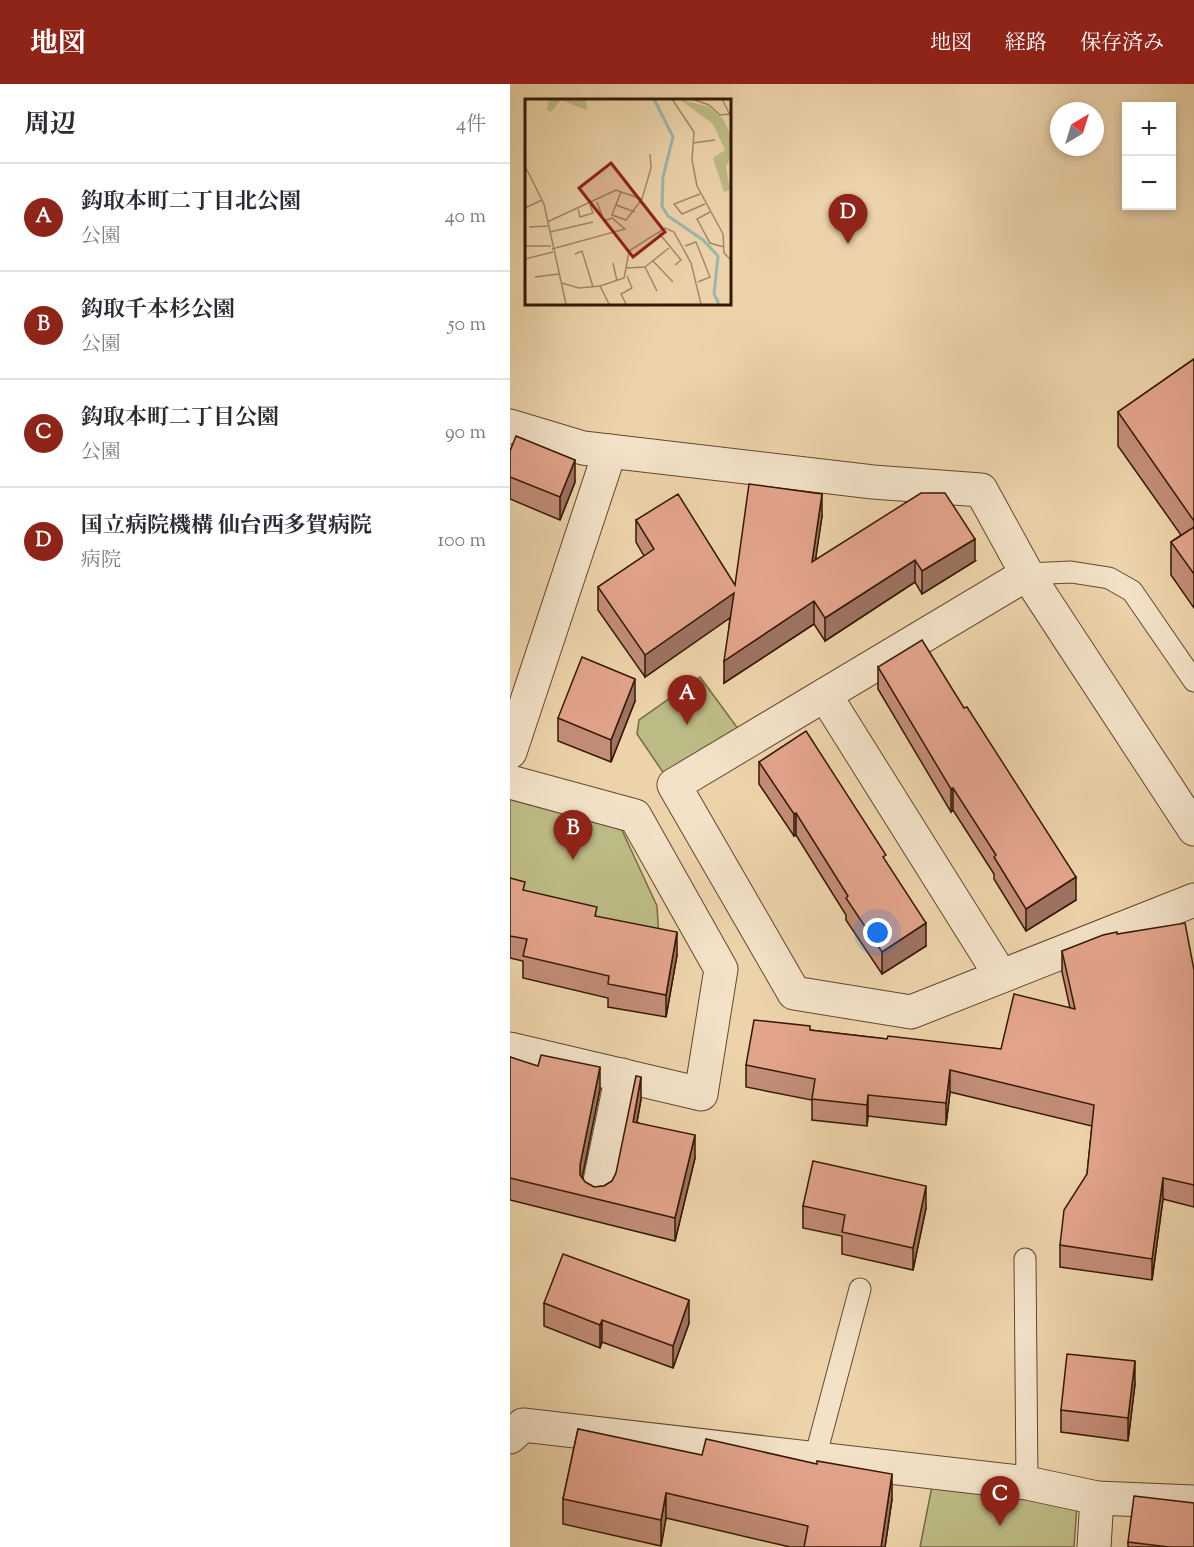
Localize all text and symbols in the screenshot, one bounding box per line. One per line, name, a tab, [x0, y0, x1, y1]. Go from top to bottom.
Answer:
text: 地図	[30, 25, 86, 65]
text: 地図	[930, 29, 972, 59]
text: 経路	[1005, 29, 1047, 59]
text: 保存済み	[1080, 29, 1164, 59]
inset map	[525, 99, 730, 304]
north arrow	[1050, 102, 1104, 156]
map controls	[1122, 102, 1176, 210]
button: +	[1122, 102, 1176, 156]
text: 周辺	[24, 107, 76, 144]
text: 4件	[456, 111, 486, 140]
button: −	[1122, 156, 1176, 210]
text: 鈎取本町二丁目北公園	[81, 187, 301, 219]
pin: D	[828, 194, 868, 244]
text: A	[35, 203, 52, 232]
text: 40 m	[445, 203, 486, 232]
text: 公園	[81, 223, 121, 252]
text: 鈎取千本杉公園	[81, 295, 235, 327]
text: B	[37, 311, 50, 340]
text: 50 m	[448, 311, 486, 340]
text: 公園	[81, 331, 121, 360]
text: 鈎取本町二丁目公園	[81, 403, 279, 435]
text: C	[35, 419, 52, 448]
text: 90 m	[445, 419, 486, 448]
text: 公園	[81, 439, 121, 468]
text: 国立病院機構 仙台西多賀病院	[81, 511, 372, 543]
text: D	[36, 527, 51, 556]
text: 100 m	[437, 527, 486, 556]
text: 病院	[81, 547, 121, 576]
pin: A	[668, 676, 706, 725]
pin: B	[554, 810, 592, 860]
your location	[863, 918, 892, 947]
pin: C	[980, 1476, 1020, 1526]

